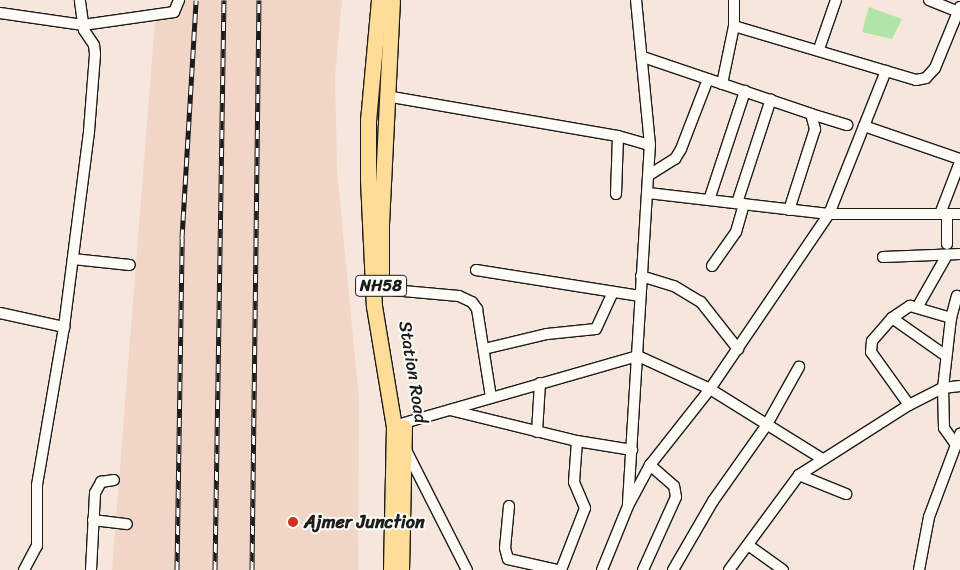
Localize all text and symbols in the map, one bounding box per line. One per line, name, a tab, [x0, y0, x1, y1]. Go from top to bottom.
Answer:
road number: NH58	[355, 272, 407, 300]
street label: Station Road	[394, 319, 432, 425]
place label: Ajmer Junction	[304, 511, 424, 533]
marker: Ajmer Junction	[286, 515, 300, 529]

